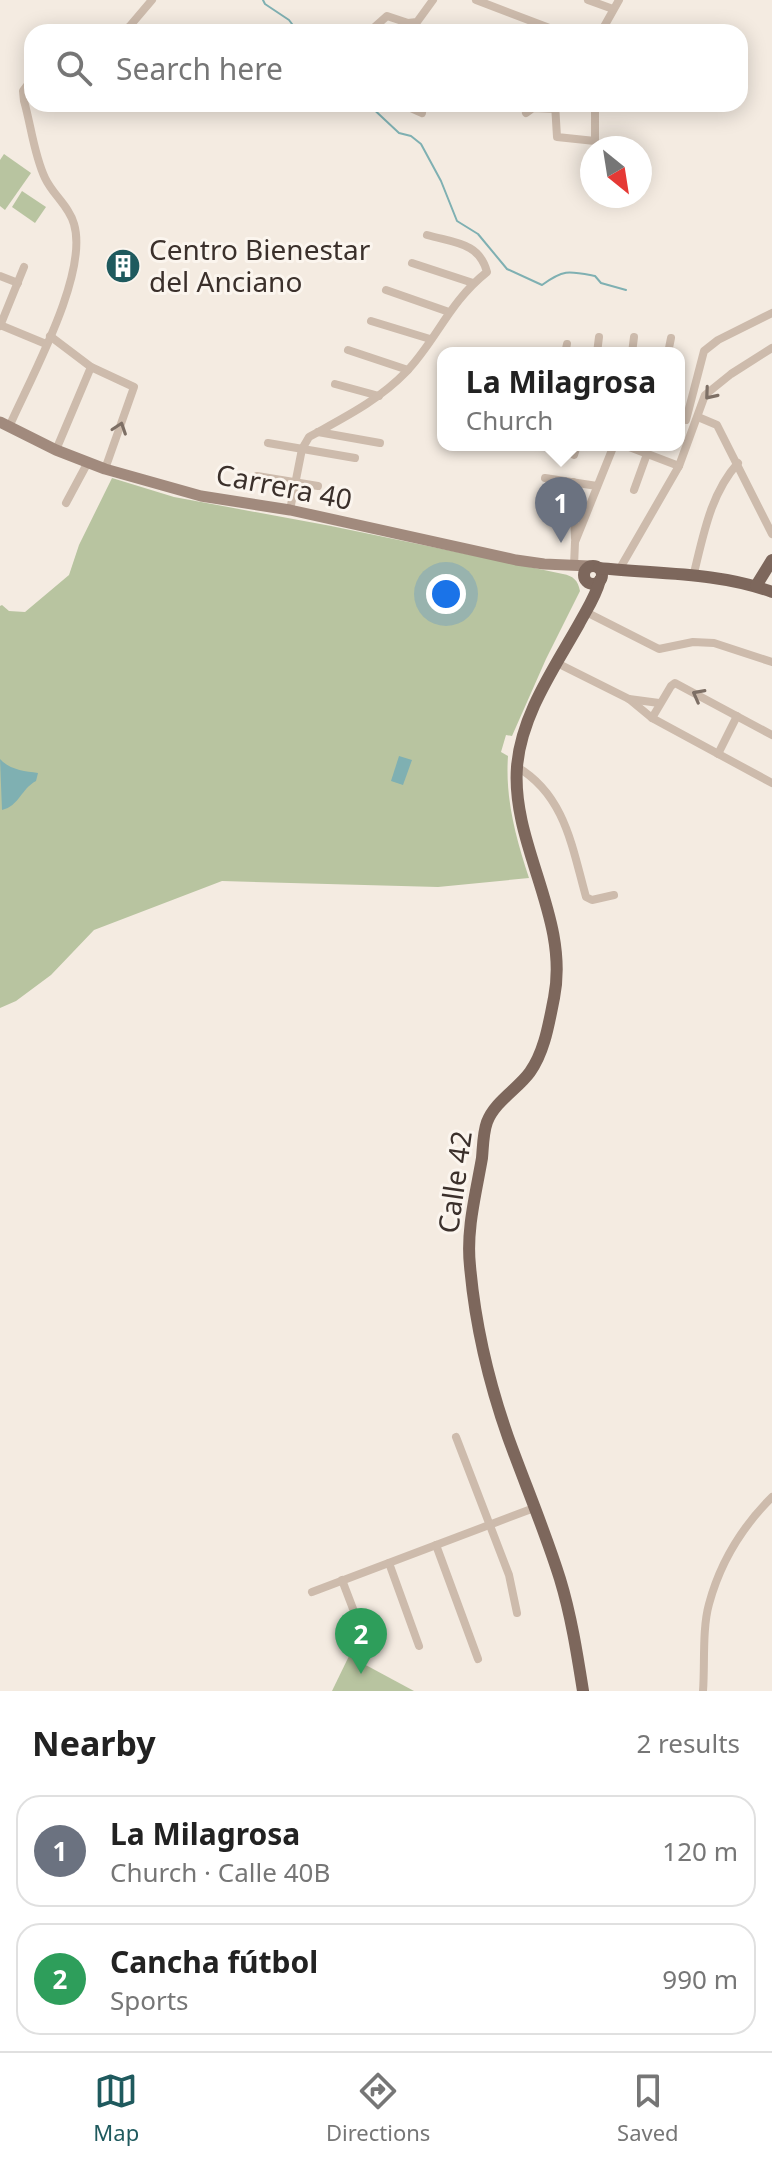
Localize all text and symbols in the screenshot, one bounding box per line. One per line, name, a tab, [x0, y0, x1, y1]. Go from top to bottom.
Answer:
search box	[24, 24, 748, 112]
icon: search	[52, 46, 96, 90]
text: Search here	[116, 48, 283, 89]
north arrow	[580, 136, 652, 208]
place label: Centro Bienestar del Anciano	[149, 230, 371, 300]
building icon: Centro Bienestar del Anciano	[104, 247, 142, 285]
popup	[437, 347, 685, 451]
text: La Milagrosa	[466, 361, 656, 402]
one-way arrow	[705, 384, 720, 399]
text: Church	[466, 402, 553, 438]
one-way arrow	[110, 422, 127, 436]
street label: Carrera 40	[213, 454, 355, 518]
pin: 1	[535, 477, 587, 543]
your location	[426, 574, 466, 614]
one-way arrow	[691, 690, 706, 705]
street label: Calle 42	[428, 1128, 480, 1235]
pin: 2	[335, 1608, 387, 1674]
text: Nearby	[32, 1720, 156, 1766]
text: 2 results	[636, 1725, 740, 1761]
text: La Milagrosa	[110, 1813, 300, 1854]
text: 1	[53, 1833, 67, 1869]
text: 120 m	[662, 1833, 738, 1869]
text: Church · Calle 40B	[110, 1854, 330, 1890]
text: Cancha fútbol	[110, 1941, 318, 1982]
text: 2	[53, 1961, 67, 1997]
text: 990 m	[662, 1961, 738, 1997]
text: Sports	[110, 1982, 189, 2018]
tab: Map	[93, 2069, 139, 2147]
tab: Directions	[326, 2069, 430, 2147]
tab: Saved	[617, 2069, 679, 2147]

